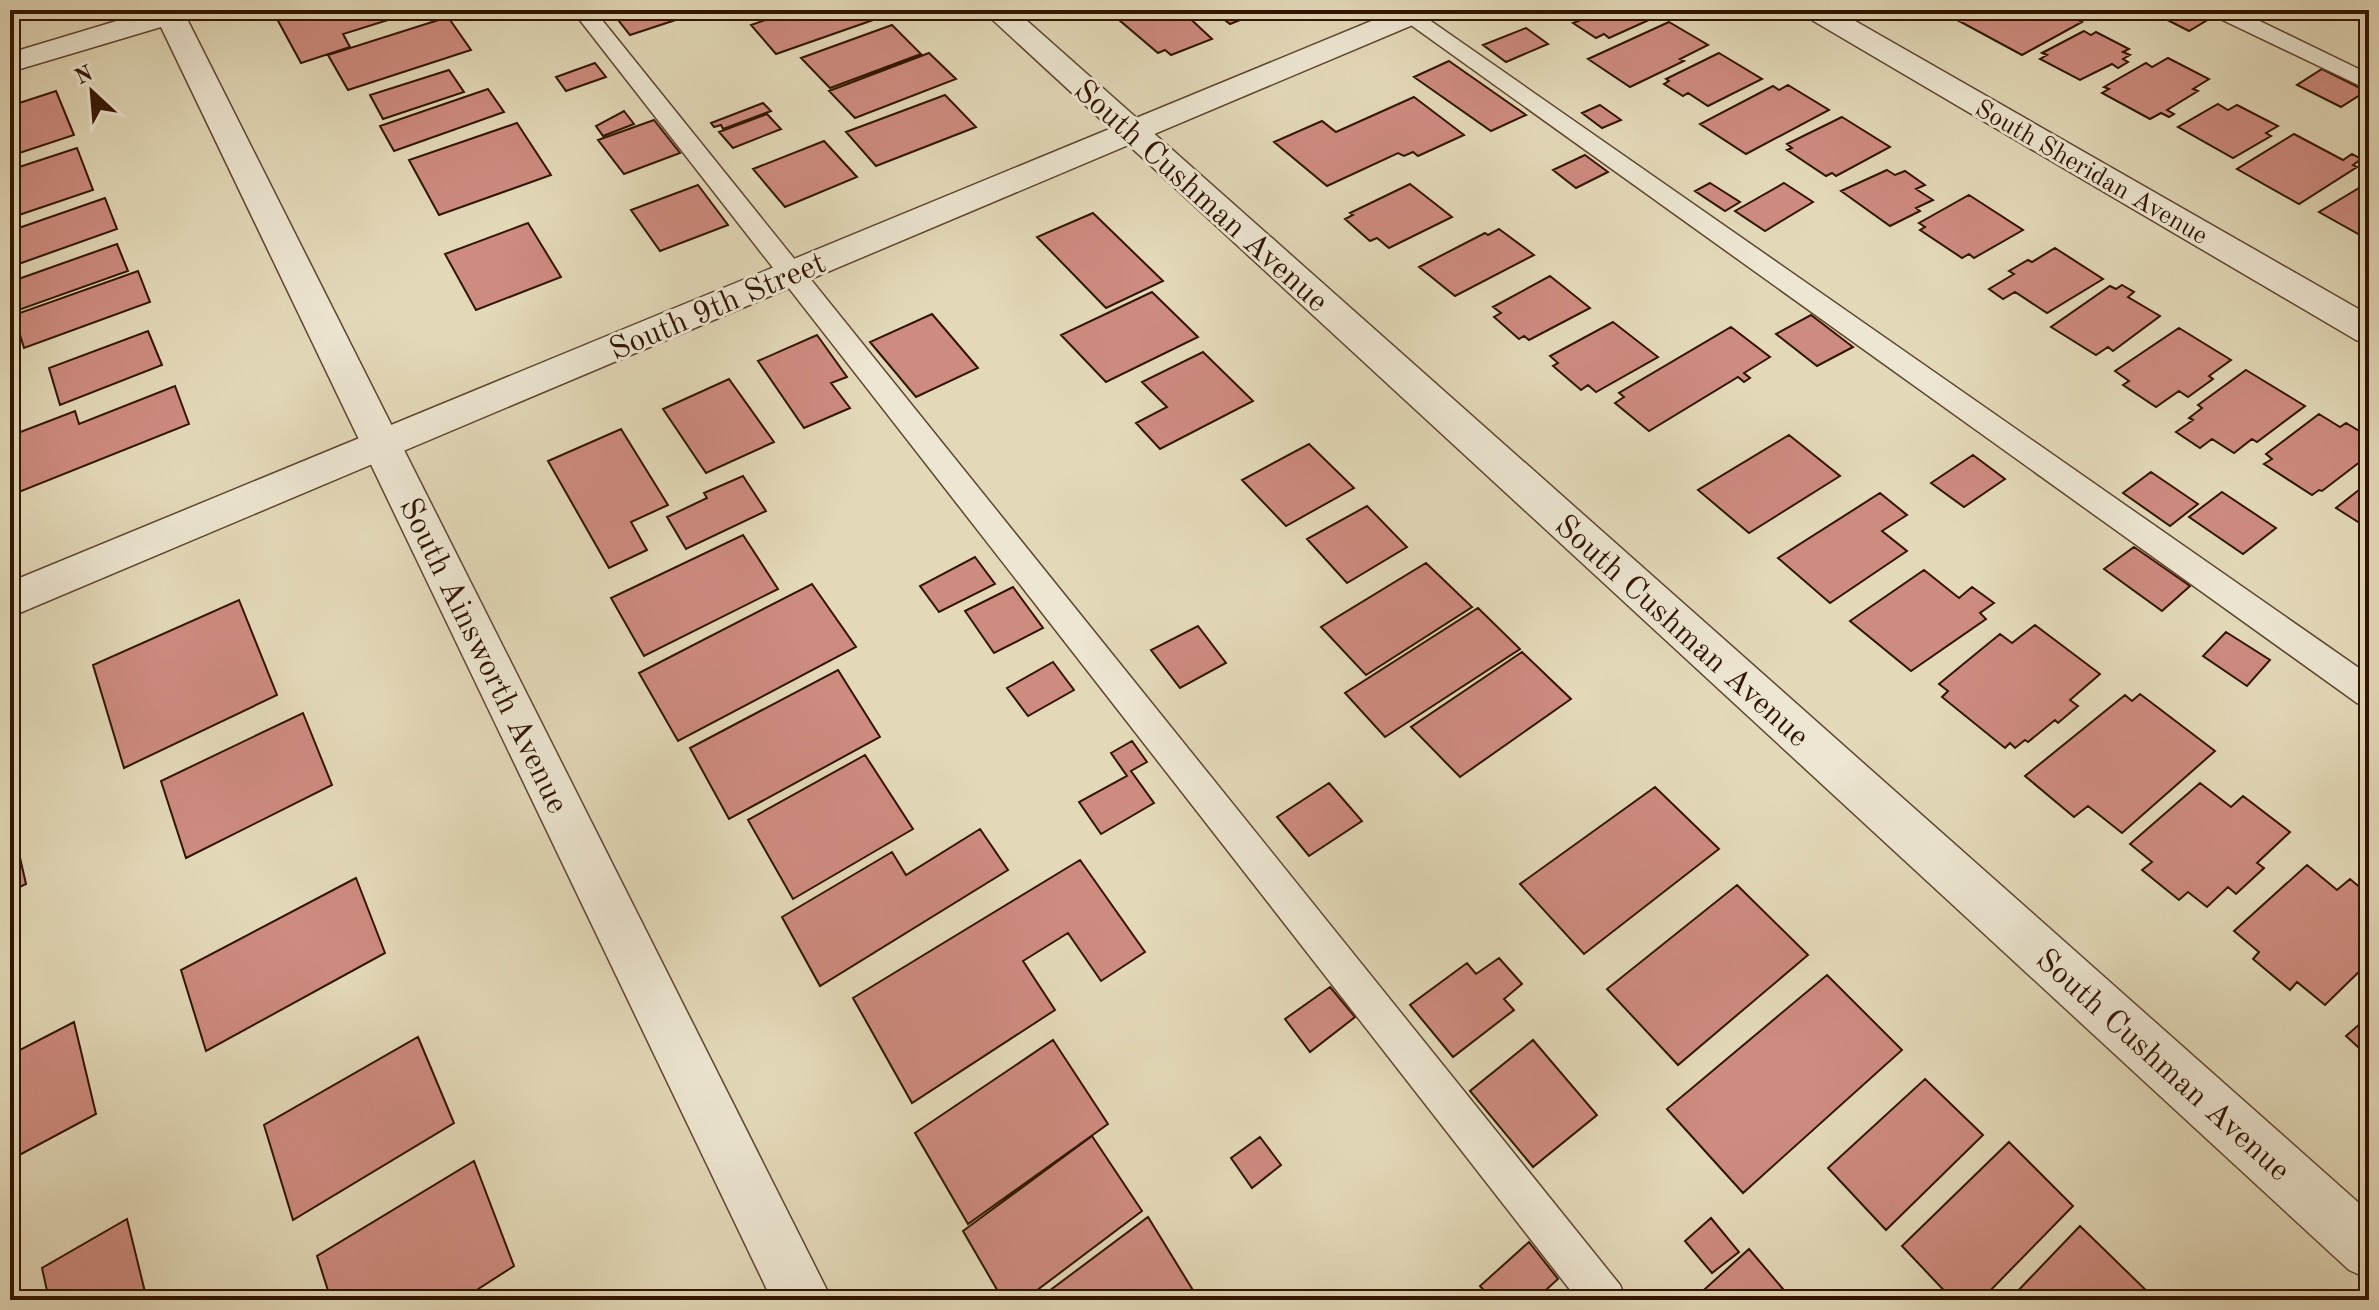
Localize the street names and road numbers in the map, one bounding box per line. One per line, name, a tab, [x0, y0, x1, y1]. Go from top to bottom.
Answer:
street label: South Cushman Avenue	[1067, 75, 1333, 319]
street label: South Sheridan Avenue	[1970, 96, 2212, 250]
street label: South 9th Street	[605, 248, 831, 368]
street label: South Ainsworth Avenue	[392, 494, 573, 819]
street label: South Cushman Avenue	[1548, 510, 1814, 754]
street label: South Cushman Avenue	[2029, 944, 2295, 1188]

